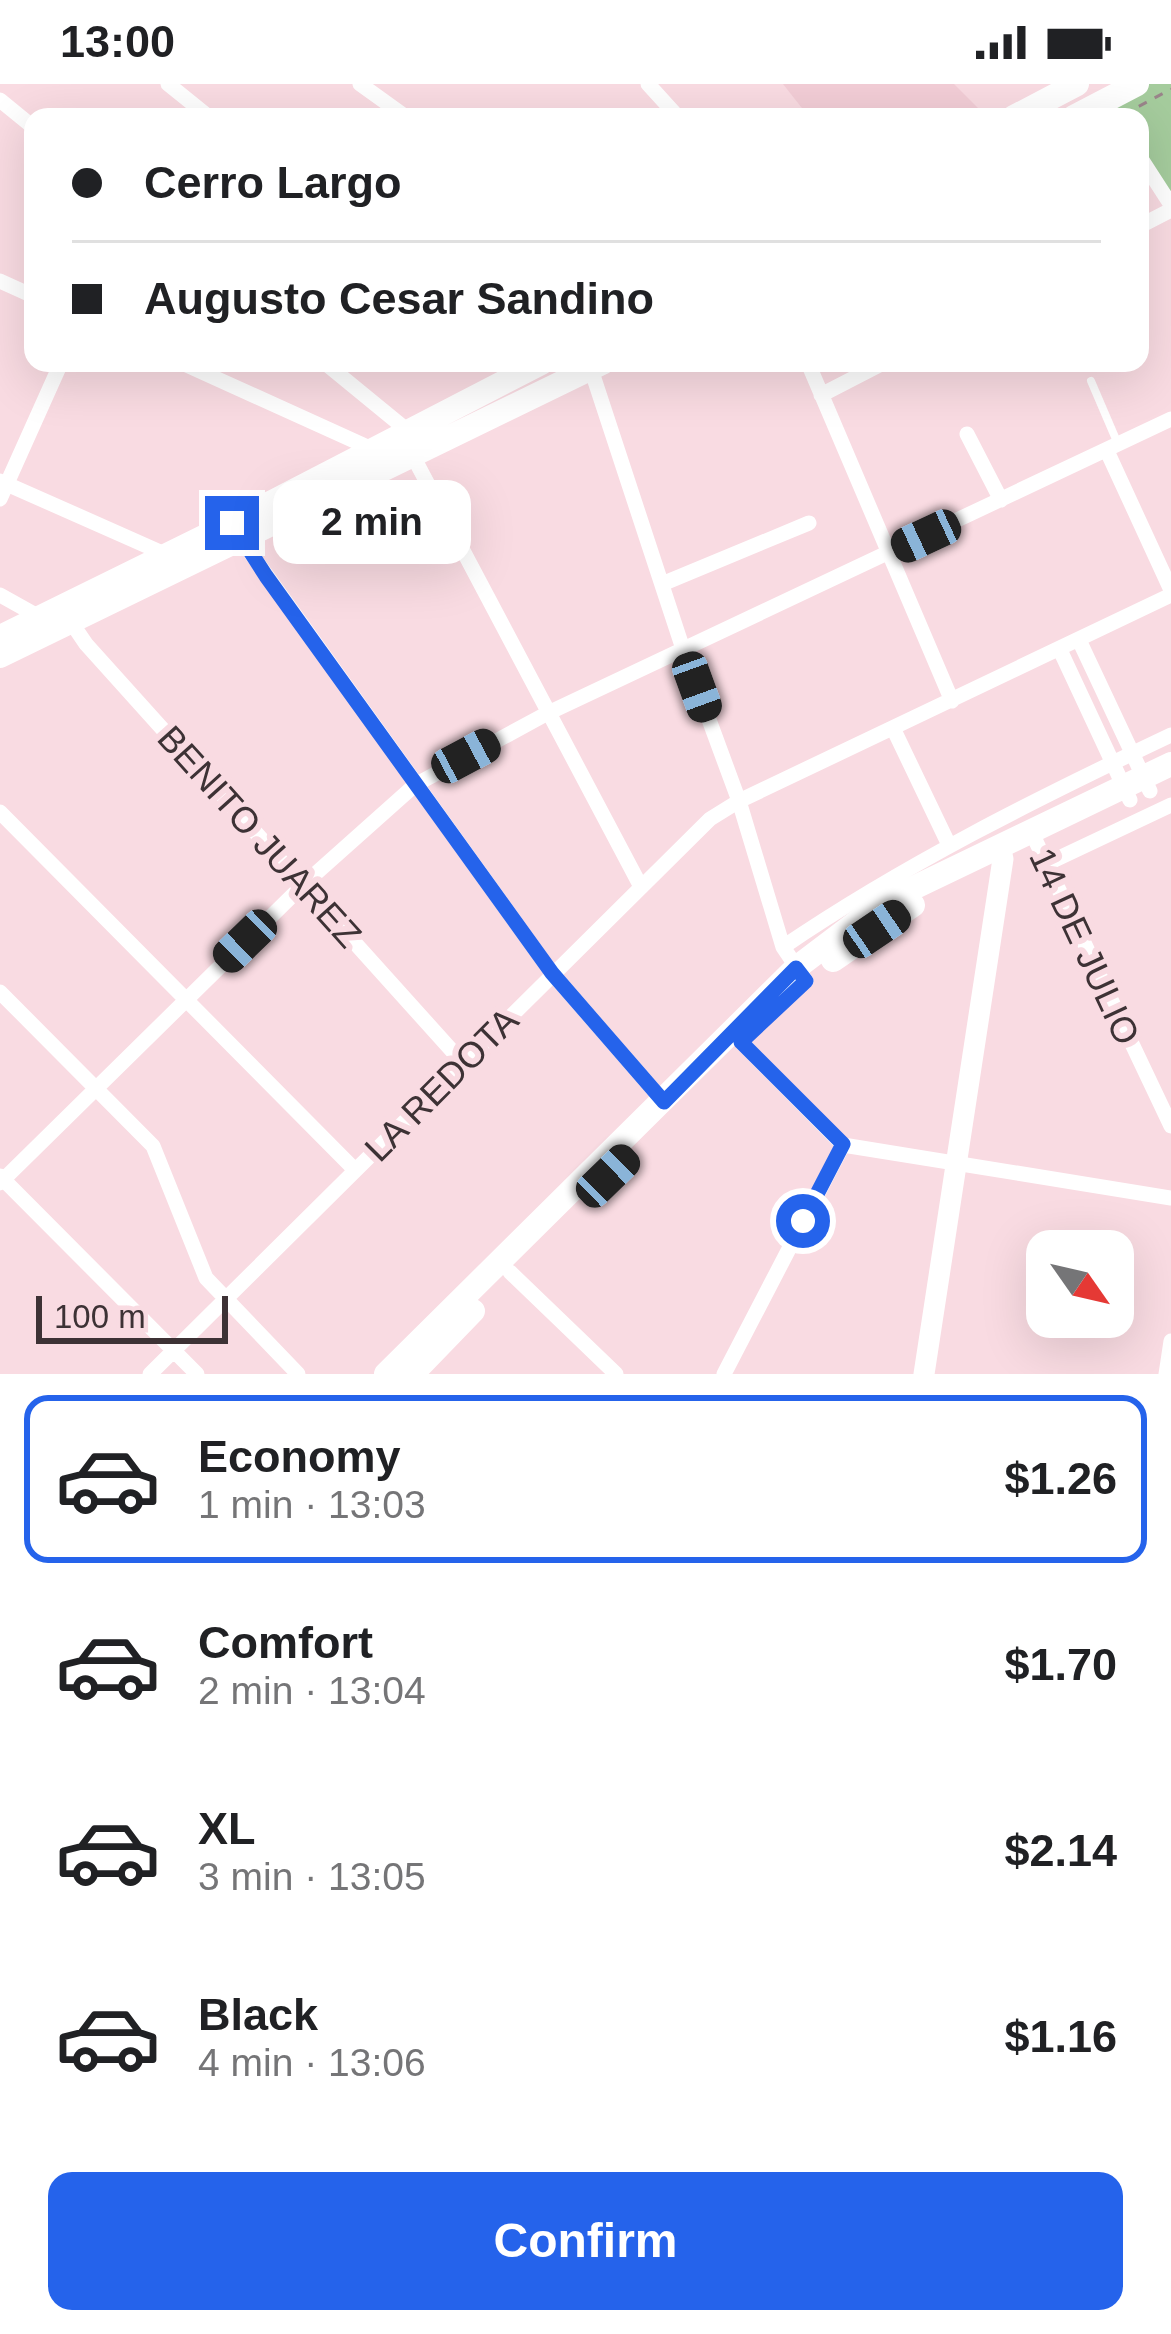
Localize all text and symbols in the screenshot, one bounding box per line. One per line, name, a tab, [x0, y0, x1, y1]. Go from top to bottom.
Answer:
text: 13:00	[60, 16, 175, 67]
text: Cerro Largo	[144, 157, 402, 208]
text: Augusto Cesar Sandino	[144, 273, 654, 324]
callout: 2 min	[274, 481, 472, 565]
route end	[205, 496, 259, 550]
text: 2 min	[321, 500, 423, 543]
car	[886, 504, 966, 568]
car	[668, 647, 726, 727]
street label: BENITO JUAREZ	[150, 717, 370, 955]
car	[426, 723, 506, 789]
street label: 14 DE JULIO	[1021, 841, 1148, 1051]
car	[837, 894, 917, 964]
car	[207, 903, 283, 979]
street label: LA REDOTA	[356, 999, 526, 1169]
car	[570, 1138, 646, 1214]
route start	[776, 1194, 830, 1248]
north arrow	[1026, 1230, 1134, 1338]
map controls	[1026, 1230, 1134, 1338]
scale bar	[36, 1290, 228, 1343]
text: 100 m	[54, 1298, 146, 1335]
icon: car	[54, 1425, 162, 1533]
text: Economy	[198, 1431, 401, 1482]
text: $1.26	[1004, 1453, 1117, 1504]
text: 1 min · 13:03	[198, 1483, 426, 1526]
icon: car	[54, 1611, 162, 1719]
text: Comfort	[198, 1617, 373, 1668]
text: $1.70	[1004, 1639, 1117, 1690]
text: 2 min · 13:04	[198, 1669, 426, 1712]
icon: car	[54, 1797, 162, 1905]
text: XL	[198, 1803, 256, 1854]
text: $2.14	[1004, 1825, 1117, 1876]
text: 3 min · 13:05	[198, 1855, 426, 1898]
icon: car	[54, 1983, 162, 2091]
text: Black	[198, 1989, 318, 2040]
text: $1.16	[1004, 2011, 1117, 2062]
text: 4 min · 13:06	[198, 2041, 426, 2084]
button: Confirm	[48, 2172, 1123, 2310]

